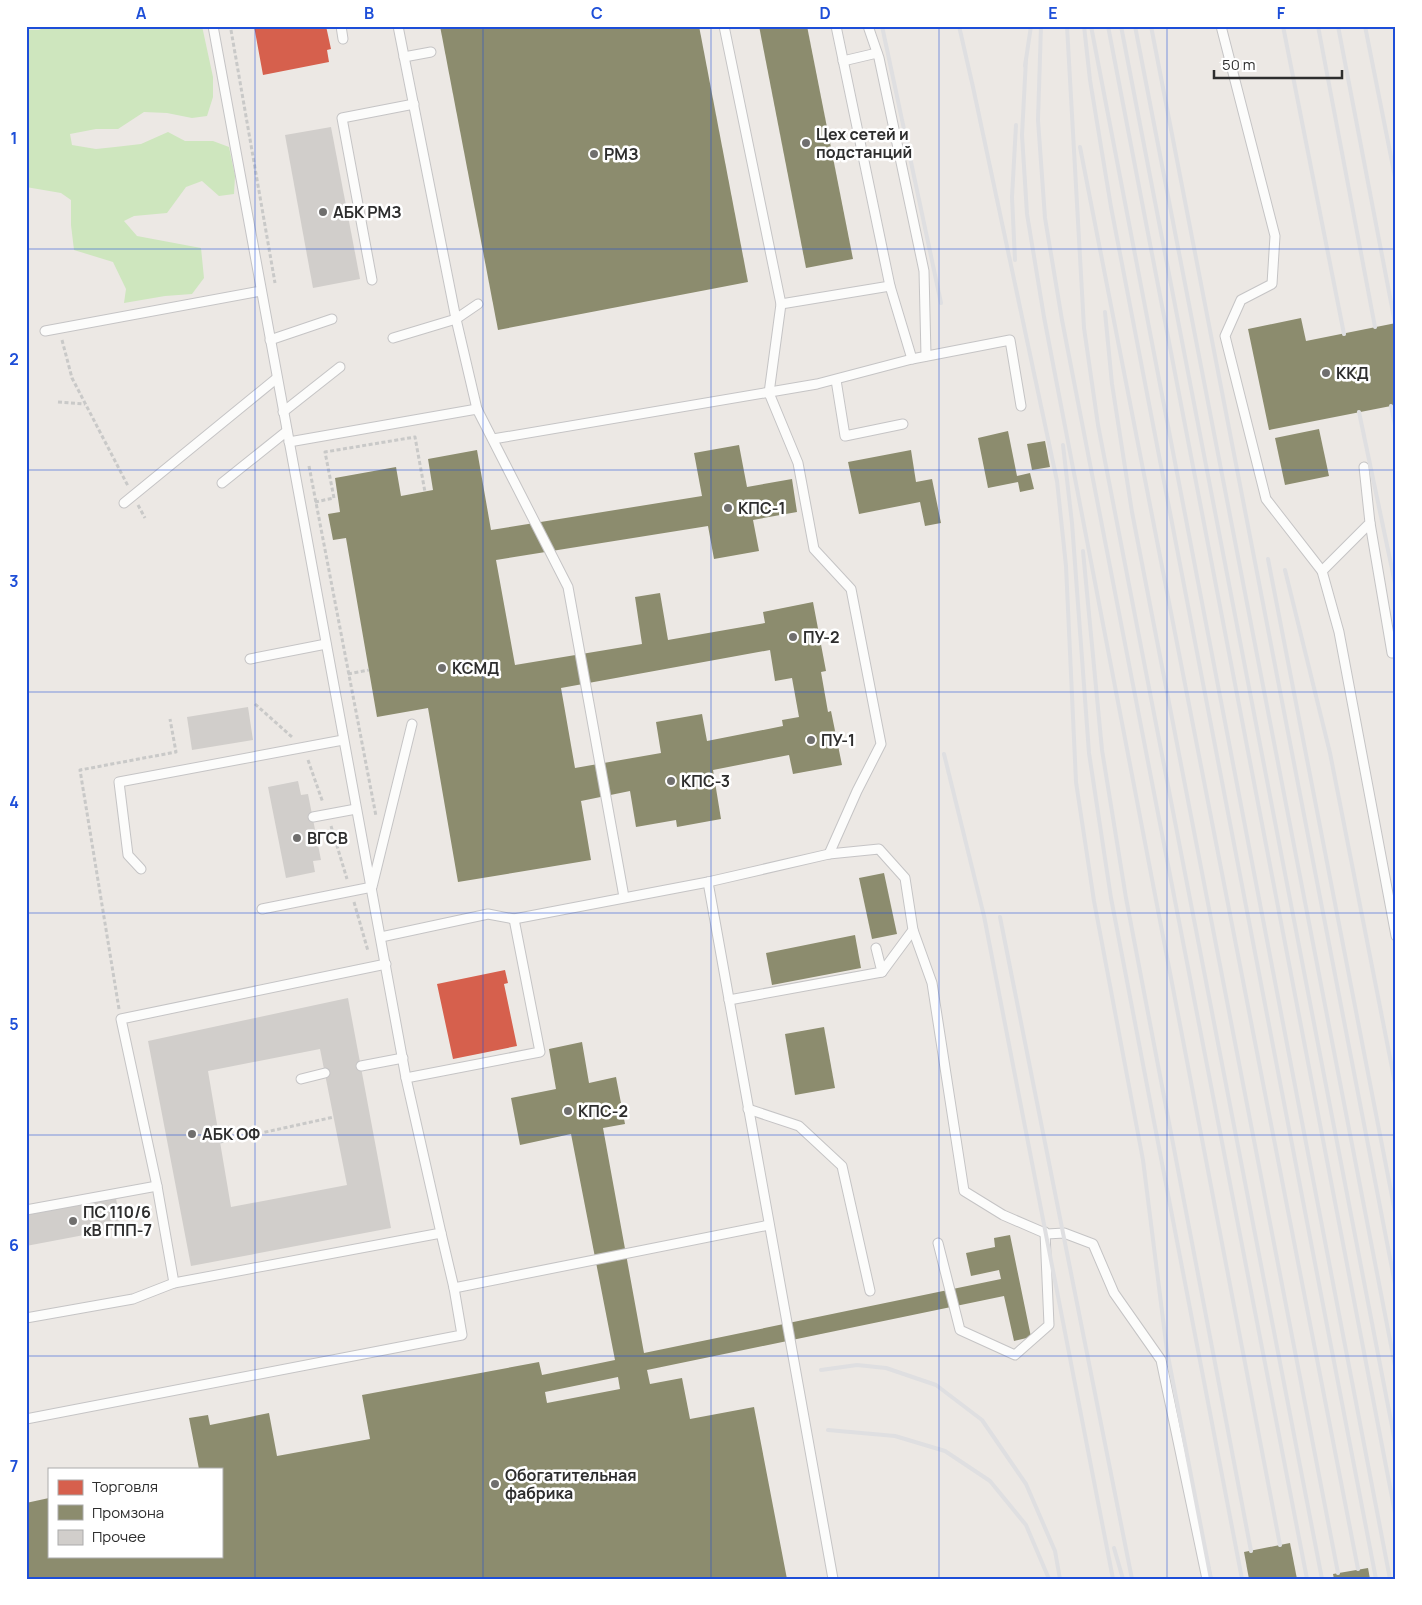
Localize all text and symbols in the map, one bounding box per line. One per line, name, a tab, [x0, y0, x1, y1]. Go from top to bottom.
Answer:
text: A	[136, 2, 147, 24]
text: B	[364, 2, 374, 24]
text: C	[591, 2, 603, 24]
text: D	[819, 2, 831, 24]
text: E	[1048, 2, 1058, 24]
text: F	[1277, 2, 1286, 24]
scale bar	[1214, 48, 1342, 80]
text: 50 m	[1222, 54, 1256, 75]
place label: Цех сетей и подстанций	[816, 123, 912, 163]
text: 1	[10, 127, 18, 149]
marker: Цех сетей и подстанций	[800, 137, 812, 149]
place label: РМЗ	[604, 143, 638, 165]
marker: РМЗ	[588, 148, 600, 160]
place label: АБК РМЗ	[333, 201, 401, 223]
marker: АБК РМЗ	[317, 206, 329, 218]
text: 2	[9, 348, 19, 370]
place label: ККД	[1336, 362, 1369, 384]
marker: ККД	[1320, 367, 1332, 379]
place label: КПС-1	[738, 497, 785, 519]
marker: КПС-1	[722, 502, 734, 514]
text: 3	[9, 570, 19, 592]
place label: ПУ-2	[803, 626, 839, 648]
marker: ПУ-2	[787, 631, 799, 643]
place label: КСМД	[452, 657, 499, 679]
marker: КСМД	[436, 662, 448, 674]
place label: ПУ-1	[821, 729, 855, 751]
marker: ПУ-1	[805, 734, 817, 746]
place label: КПС-3	[681, 770, 730, 792]
marker: КПС-3	[665, 775, 677, 787]
text: 4	[9, 791, 19, 813]
place label: ВГСВ	[307, 827, 348, 849]
marker: ВГСВ	[291, 832, 303, 844]
text: 5	[9, 1013, 19, 1035]
place label: КПС-2	[578, 1100, 628, 1122]
marker: КПС-2	[562, 1105, 574, 1117]
place label: АБК ОФ	[202, 1123, 260, 1145]
marker: АБК ОФ	[186, 1128, 198, 1140]
place label: ПС 110/6 кВ ГПП-7	[83, 1201, 152, 1241]
marker: ПС 110/6 кВ ГПП-7	[67, 1215, 79, 1227]
text: 6	[9, 1234, 19, 1256]
text: 7	[10, 1455, 18, 1477]
place label: Обогатительная фабрика	[505, 1464, 637, 1504]
legend	[48, 1468, 222, 1558]
text: Торговля	[92, 1476, 158, 1497]
marker: Обогатительная фабрика	[489, 1478, 501, 1490]
text: Промзона	[92, 1502, 164, 1523]
text: Прочее	[92, 1526, 146, 1547]

